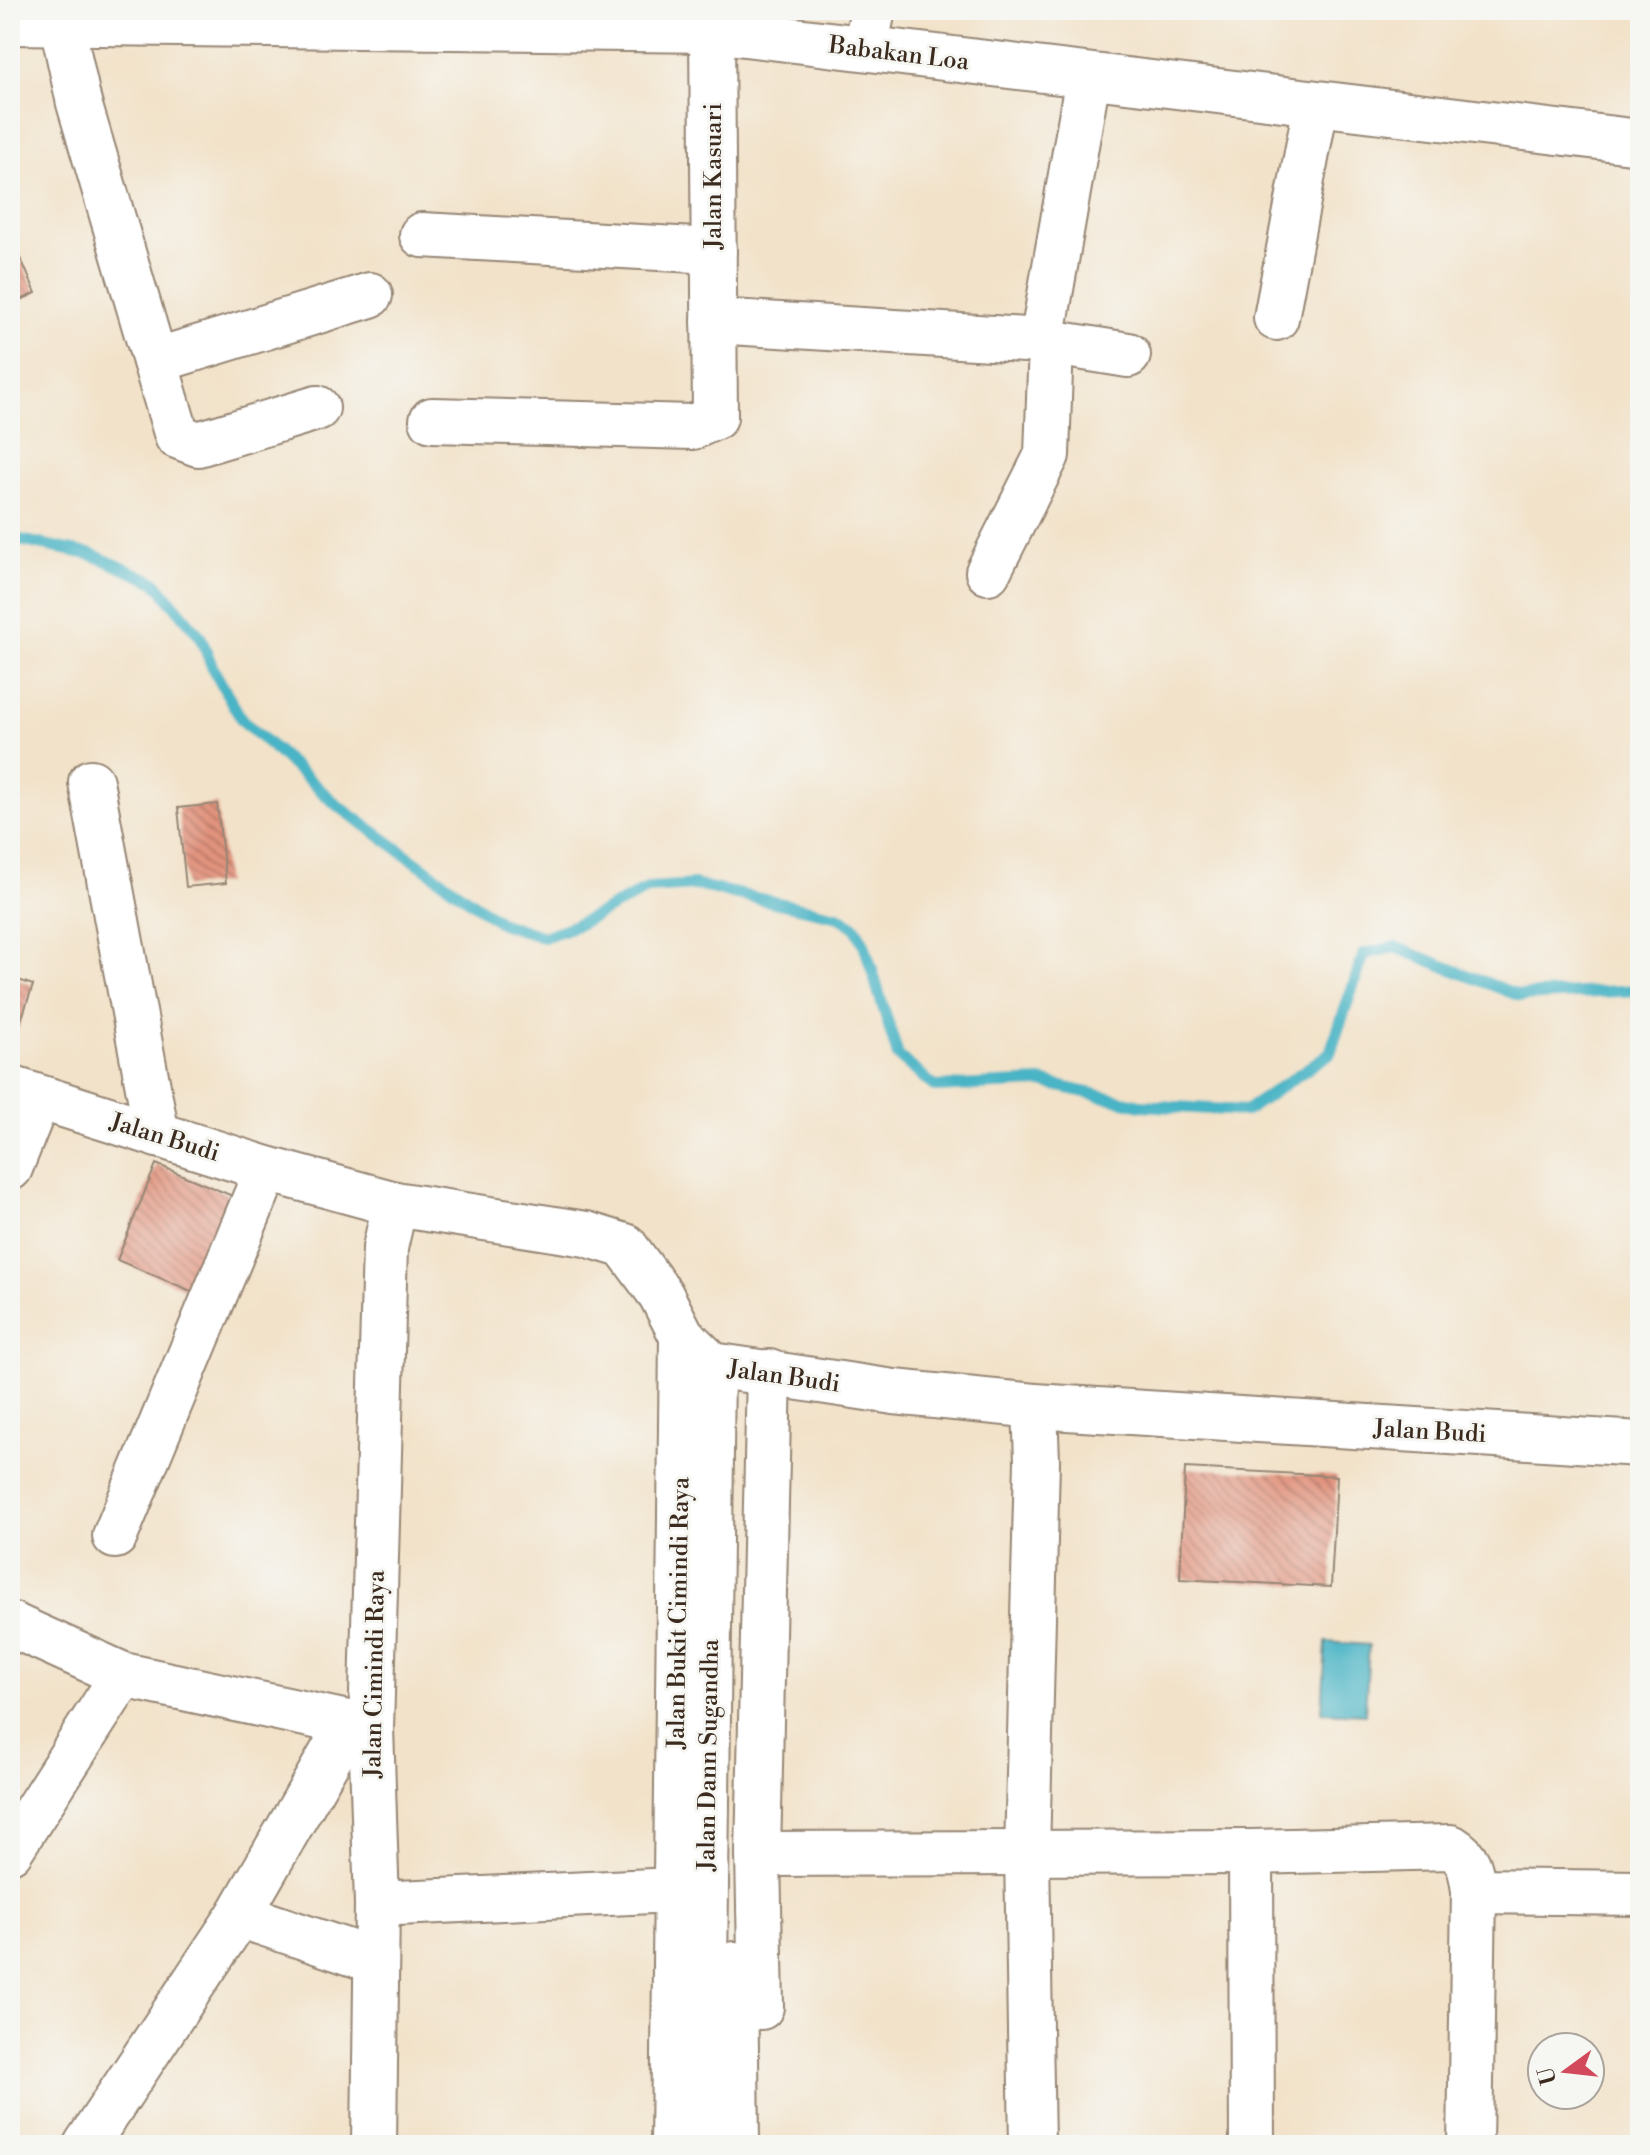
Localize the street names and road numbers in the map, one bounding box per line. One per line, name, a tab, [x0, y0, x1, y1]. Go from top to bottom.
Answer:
street label: Babakan Loa	[826, 30, 972, 78]
street label: Jalan Kasuari	[699, 103, 729, 250]
street label: Jalan Budi	[105, 1107, 223, 1169]
street label: Jalan Budi	[725, 1354, 842, 1400]
street label: Jalan Budi	[1372, 1414, 1487, 1450]
street label: Jalan Bukit Cimindi Raya	[662, 1476, 696, 1750]
street label: Jalan Cimindi Raya	[358, 1569, 392, 1779]
street label: Jalan Dann Sugandha	[692, 1638, 726, 1872]

